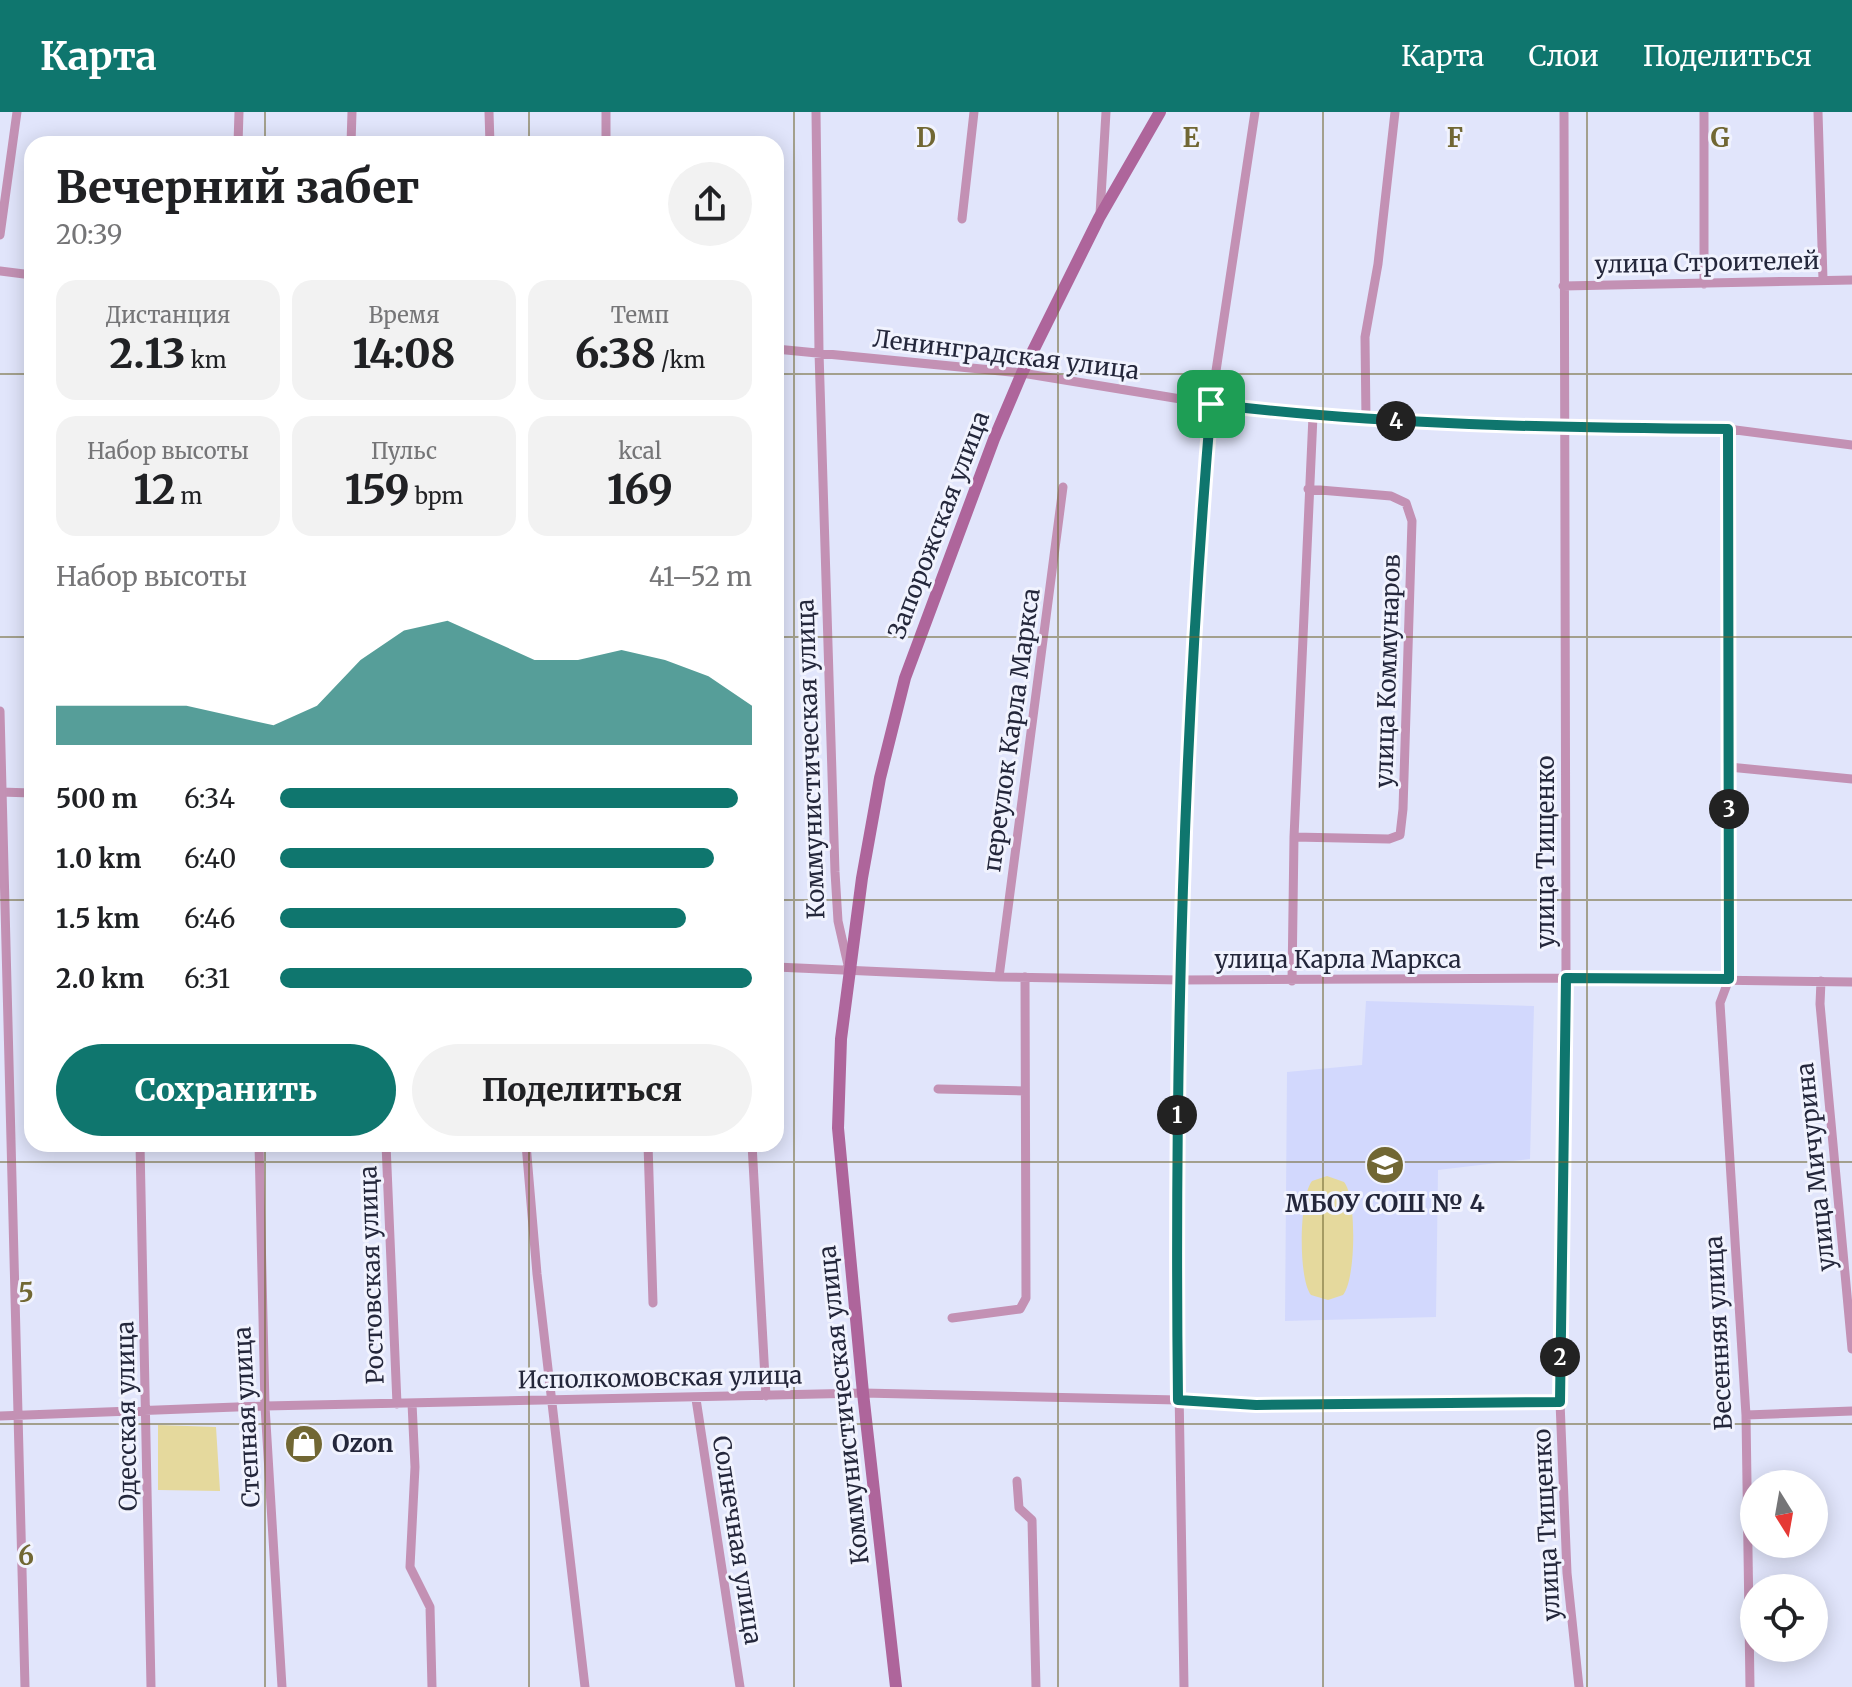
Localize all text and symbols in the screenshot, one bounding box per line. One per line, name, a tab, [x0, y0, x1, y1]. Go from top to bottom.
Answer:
text: Карта	[40, 33, 157, 80]
text: Карта	[1401, 38, 1484, 74]
text: Слои	[1528, 38, 1599, 74]
text: Поделиться	[1643, 38, 1812, 74]
text: D	[916, 121, 936, 154]
text: E	[1183, 121, 1200, 154]
text: F	[1447, 121, 1463, 154]
text: G	[1711, 121, 1730, 154]
text: Вечерний забег	[56, 160, 419, 215]
button: share	[668, 162, 752, 246]
text: 20:39	[56, 218, 123, 251]
street label: улица Строителей	[1594, 245, 1820, 280]
text: Дистанция	[106, 301, 230, 329]
text: Время	[368, 301, 440, 329]
text: Темп	[611, 301, 669, 329]
street label: Ленинградская улица	[871, 323, 1141, 386]
text: 2.13	[110, 329, 185, 379]
text: 14:08	[352, 329, 456, 379]
text: 6:38	[575, 329, 656, 379]
text: km	[185, 346, 226, 374]
text: /km	[656, 346, 705, 374]
pin	[1177, 370, 1245, 438]
icon: arrive	[1189, 382, 1233, 426]
pin: 4	[1376, 401, 1416, 441]
street label: Запорожская улица	[881, 407, 996, 643]
text: 4	[1389, 407, 1403, 435]
text: Набор высоты	[87, 437, 249, 465]
text: Пульс	[371, 437, 437, 465]
text: kcal	[618, 437, 662, 465]
text: 12	[134, 465, 175, 515]
text: 159	[345, 465, 410, 515]
text: 169	[607, 465, 673, 515]
text: m	[175, 482, 202, 510]
text: bpm	[410, 482, 463, 510]
street label: улица Коммунаров	[1368, 553, 1407, 788]
text: Набор высоты	[56, 560, 247, 593]
text: 41–52 m	[649, 560, 752, 593]
street label: переулок Карла Маркса	[976, 586, 1047, 874]
street label: Коммунистическая улица	[789, 598, 832, 920]
street label: улица Тищенко	[1530, 756, 1561, 948]
text: 500 m	[56, 782, 138, 815]
text: 6:34	[184, 782, 235, 815]
pin: 3	[1709, 789, 1749, 829]
text: 3	[1723, 795, 1735, 823]
text: 1.0 km	[56, 842, 141, 875]
text: 6:40	[184, 842, 236, 875]
text: 1.5 km	[56, 902, 140, 935]
text: 6:46	[184, 902, 235, 935]
street label: улица Карла Маркса	[1215, 944, 1462, 975]
text: 2.0 km	[56, 962, 144, 995]
text: 6:31	[184, 962, 230, 995]
button: Сохранить	[56, 1044, 396, 1136]
button: Поделиться	[412, 1044, 752, 1136]
street label: улица Мичурина	[1789, 1061, 1842, 1273]
pin: 1	[1157, 1095, 1197, 1135]
text: 1	[1172, 1101, 1182, 1129]
school or university icon: МБОУ СОШ № 4	[1364, 1144, 1406, 1186]
street label: Ростовская улица	[352, 1165, 391, 1385]
place label: МБОУ СОШ № 4	[1285, 1188, 1485, 1219]
street label: Весенняя улица	[1698, 1235, 1739, 1431]
street label: Коммунистическая улица	[811, 1244, 876, 1566]
text: 5	[18, 1276, 34, 1309]
street label: Одесская улица	[109, 1321, 144, 1511]
street label: Степная улица	[226, 1326, 267, 1508]
pin: 2	[1540, 1337, 1580, 1377]
text: 2	[1554, 1343, 1566, 1371]
street label: Исполкомовская улица	[517, 1360, 803, 1395]
shop icon: Ozon	[283, 1423, 325, 1465]
place label: Ozon	[332, 1428, 393, 1459]
street label: улица Тищенко	[1526, 1428, 1567, 1622]
street label: Солнечная улица	[706, 1433, 769, 1647]
north arrow	[1740, 1470, 1828, 1558]
map controls	[1740, 1470, 1828, 1662]
text: 6	[18, 1539, 34, 1572]
button: locate	[1740, 1574, 1828, 1662]

